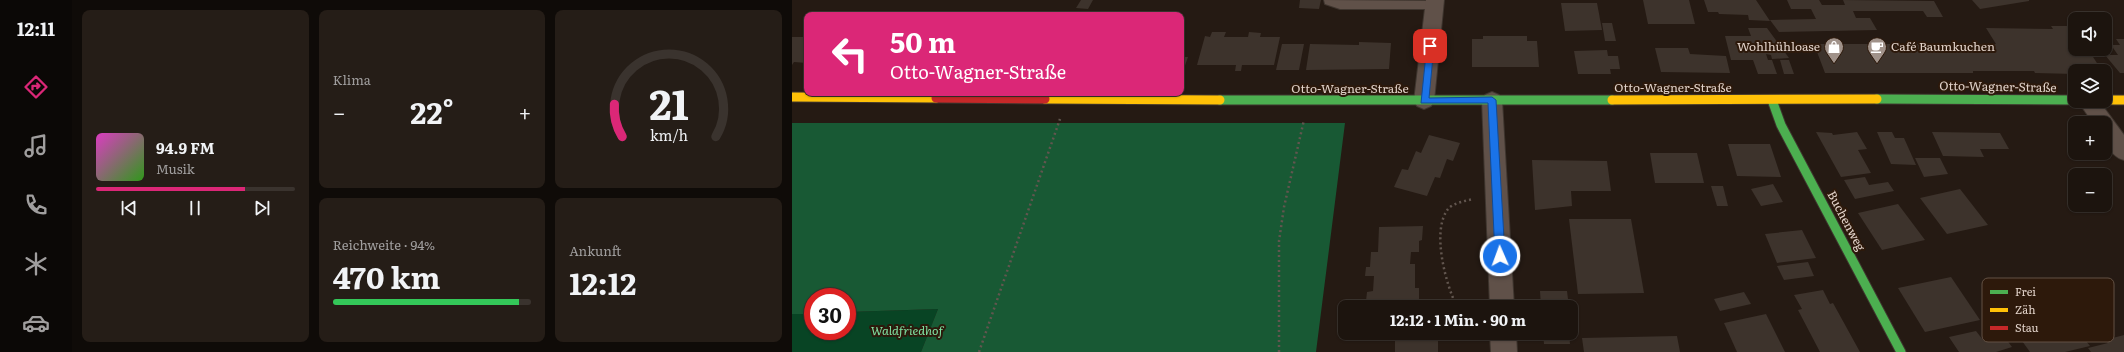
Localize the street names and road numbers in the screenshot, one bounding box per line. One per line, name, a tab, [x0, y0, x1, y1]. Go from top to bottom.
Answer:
street label: Otto-Wagner-Straße	[1939, 76, 2057, 96]
street label: Otto-Wagner-Straße	[1614, 78, 1732, 96]
street label: Otto-Wagner-Straße	[1291, 79, 1409, 97]
street label: Buchenweg	[1823, 187, 1870, 254]

